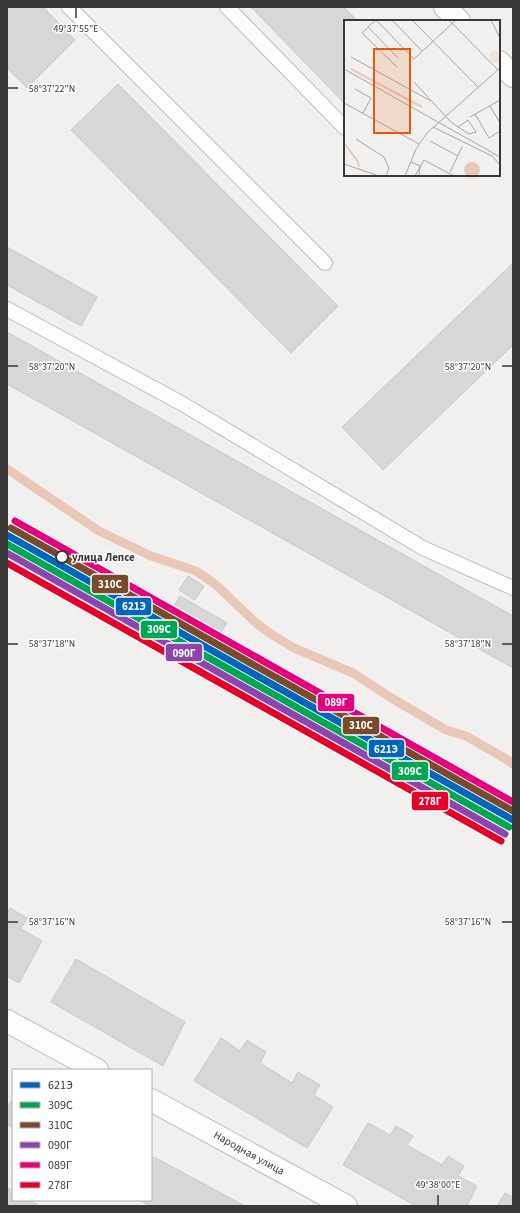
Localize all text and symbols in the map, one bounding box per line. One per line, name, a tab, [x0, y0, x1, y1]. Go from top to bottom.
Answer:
inset map	[344, 20, 500, 176]
text: 49°37'55"E	[53, 22, 99, 36]
text: 58°37'22"N	[29, 82, 75, 96]
text: 58°37'20"N	[29, 360, 75, 374]
text: 58°37'20"N	[445, 360, 491, 374]
marker: улица Лепсе	[55, 550, 69, 564]
place label: улица Лепсе	[72, 550, 135, 565]
line badge: 310С	[91, 574, 129, 594]
text: 310С	[98, 577, 123, 592]
line badge: 621Э	[115, 597, 152, 616]
text: 621Э	[122, 599, 146, 614]
line badge: 309С	[140, 620, 178, 639]
text: 309С	[147, 622, 172, 637]
text: 58°37'18"N	[29, 637, 75, 651]
text: 58°37'18"N	[445, 637, 491, 651]
line badge: 090Г	[165, 643, 203, 662]
text: 090Г	[172, 646, 196, 661]
line badge: 089Г	[317, 693, 355, 712]
text: 089Г	[324, 695, 348, 710]
line badge: 310С	[342, 716, 380, 735]
text: 310С	[349, 718, 374, 733]
line badge: 621Э	[368, 739, 405, 758]
text: 621Э	[374, 742, 398, 757]
line badge: 309С	[391, 761, 429, 781]
text: 309С	[398, 764, 423, 779]
line badge: 278Г	[411, 791, 449, 811]
text: 278Г	[418, 794, 442, 809]
text: 58°37'16"N	[29, 915, 75, 929]
text: 58°37'16"N	[445, 915, 491, 929]
legend	[12, 1069, 152, 1201]
text: 621Э	[48, 1077, 73, 1094]
text: 309С	[48, 1097, 73, 1114]
text: 310С	[48, 1117, 73, 1134]
street label: Народная улица	[211, 1127, 287, 1179]
text: 090Г	[48, 1137, 72, 1154]
text: 089Г	[48, 1157, 72, 1174]
text: 278Г	[48, 1177, 72, 1194]
text: 49°38'00"E	[415, 1178, 461, 1192]

